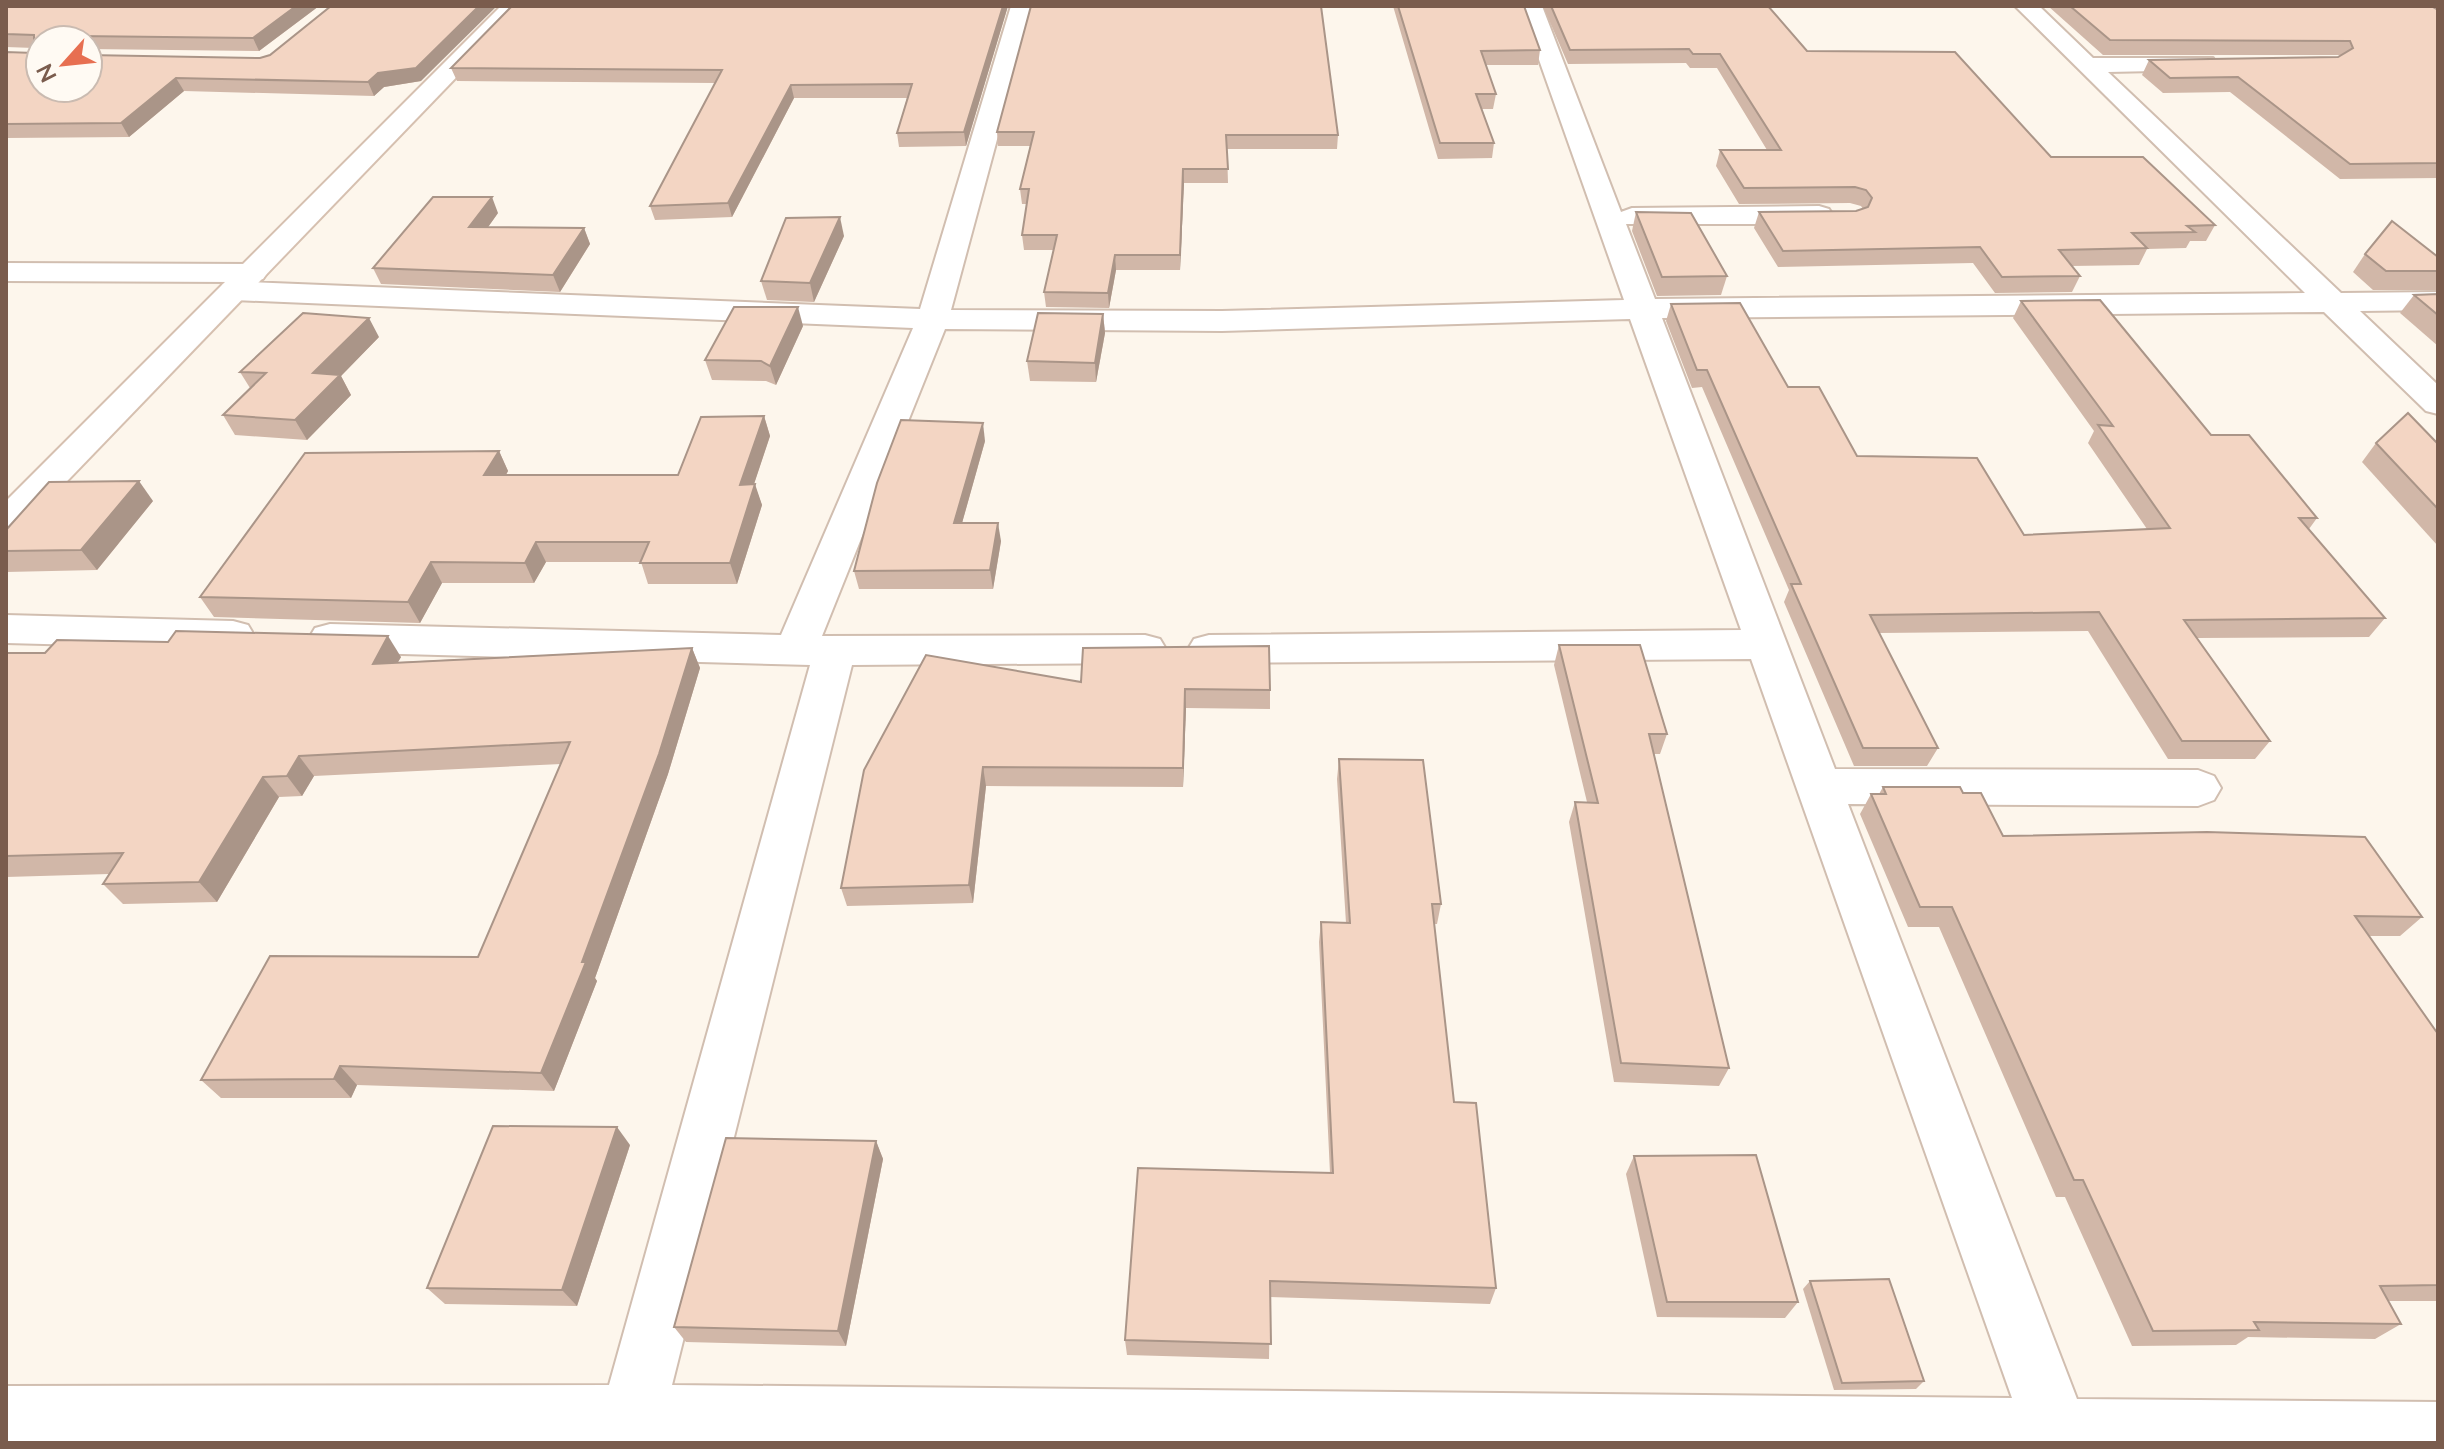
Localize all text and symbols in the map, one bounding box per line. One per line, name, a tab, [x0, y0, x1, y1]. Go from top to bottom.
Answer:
north arrow	[24, 24, 104, 104]
text: N	[30, 60, 62, 87]

